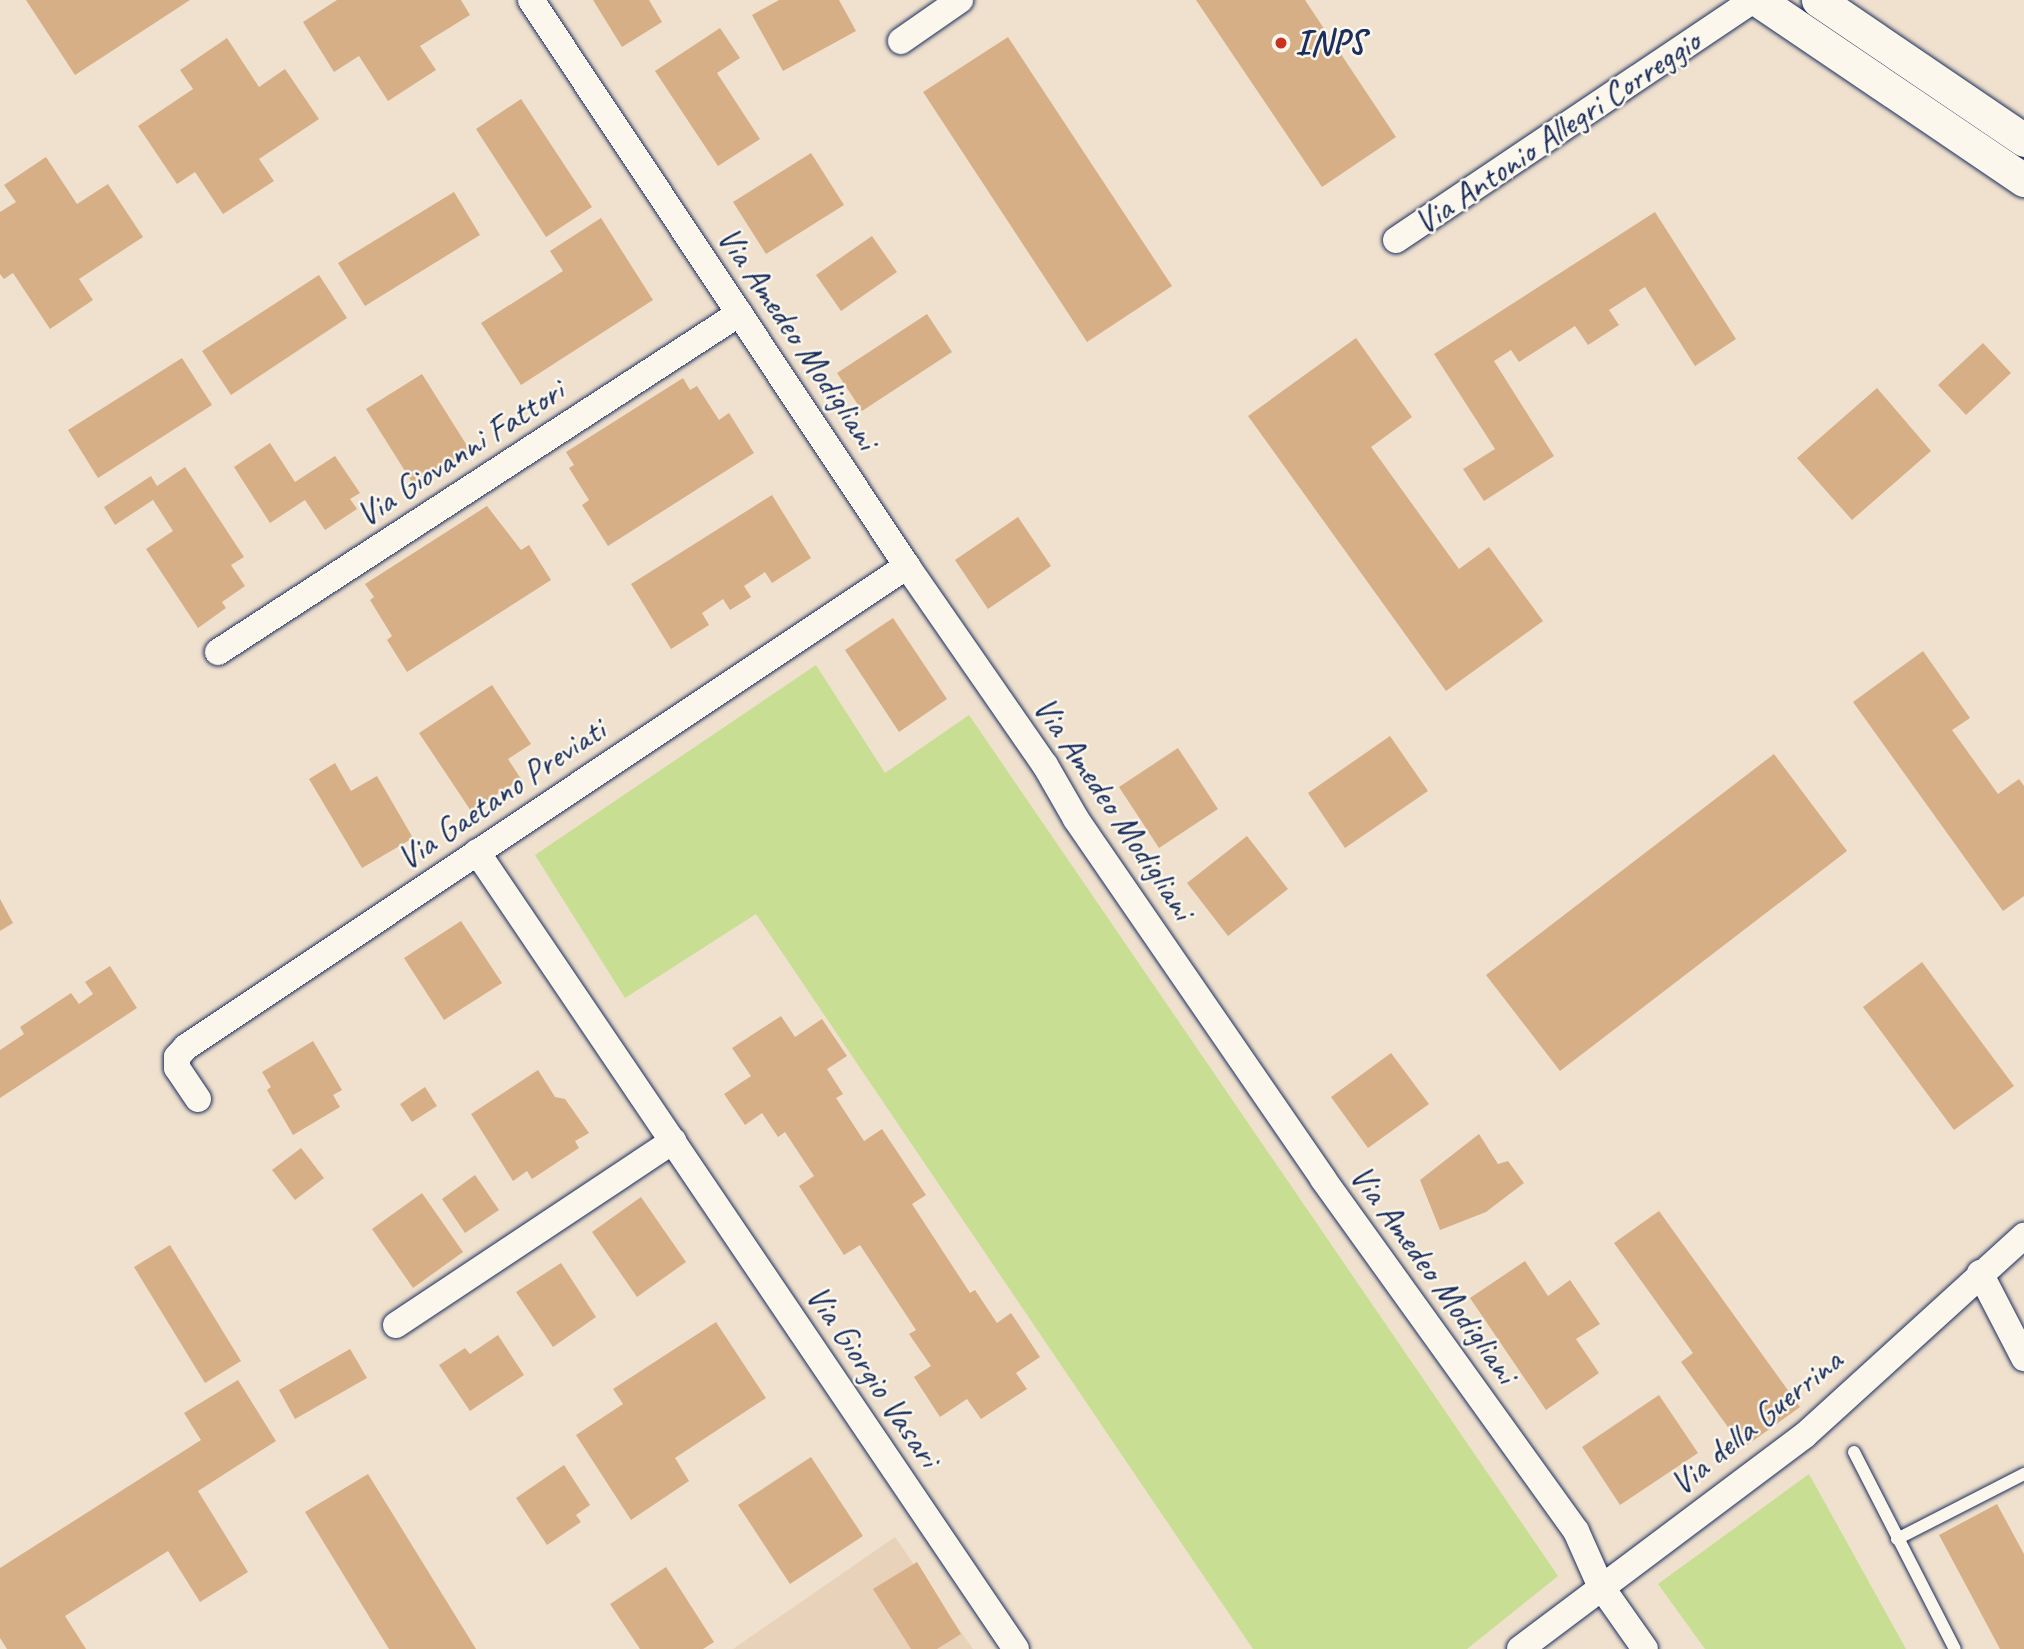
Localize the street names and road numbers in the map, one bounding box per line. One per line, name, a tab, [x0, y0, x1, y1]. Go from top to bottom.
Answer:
street label: Via Antonio Allegri Correggio	[1406, 21, 1708, 243]
street label: Via Amedeo Modigliani	[708, 218, 888, 458]
street label: Via Giovanni Fattori	[348, 370, 572, 536]
street label: Via Amedeo Modigliani	[1024, 688, 1204, 928]
street label: Via Gaetano Previati	[388, 709, 614, 879]
street label: Via Amedeo Modigliani	[1340, 1156, 1528, 1392]
street label: Via Giorgio Vasari	[797, 1277, 949, 1475]
street label: Via della Guerrina	[1661, 1340, 1851, 1504]

